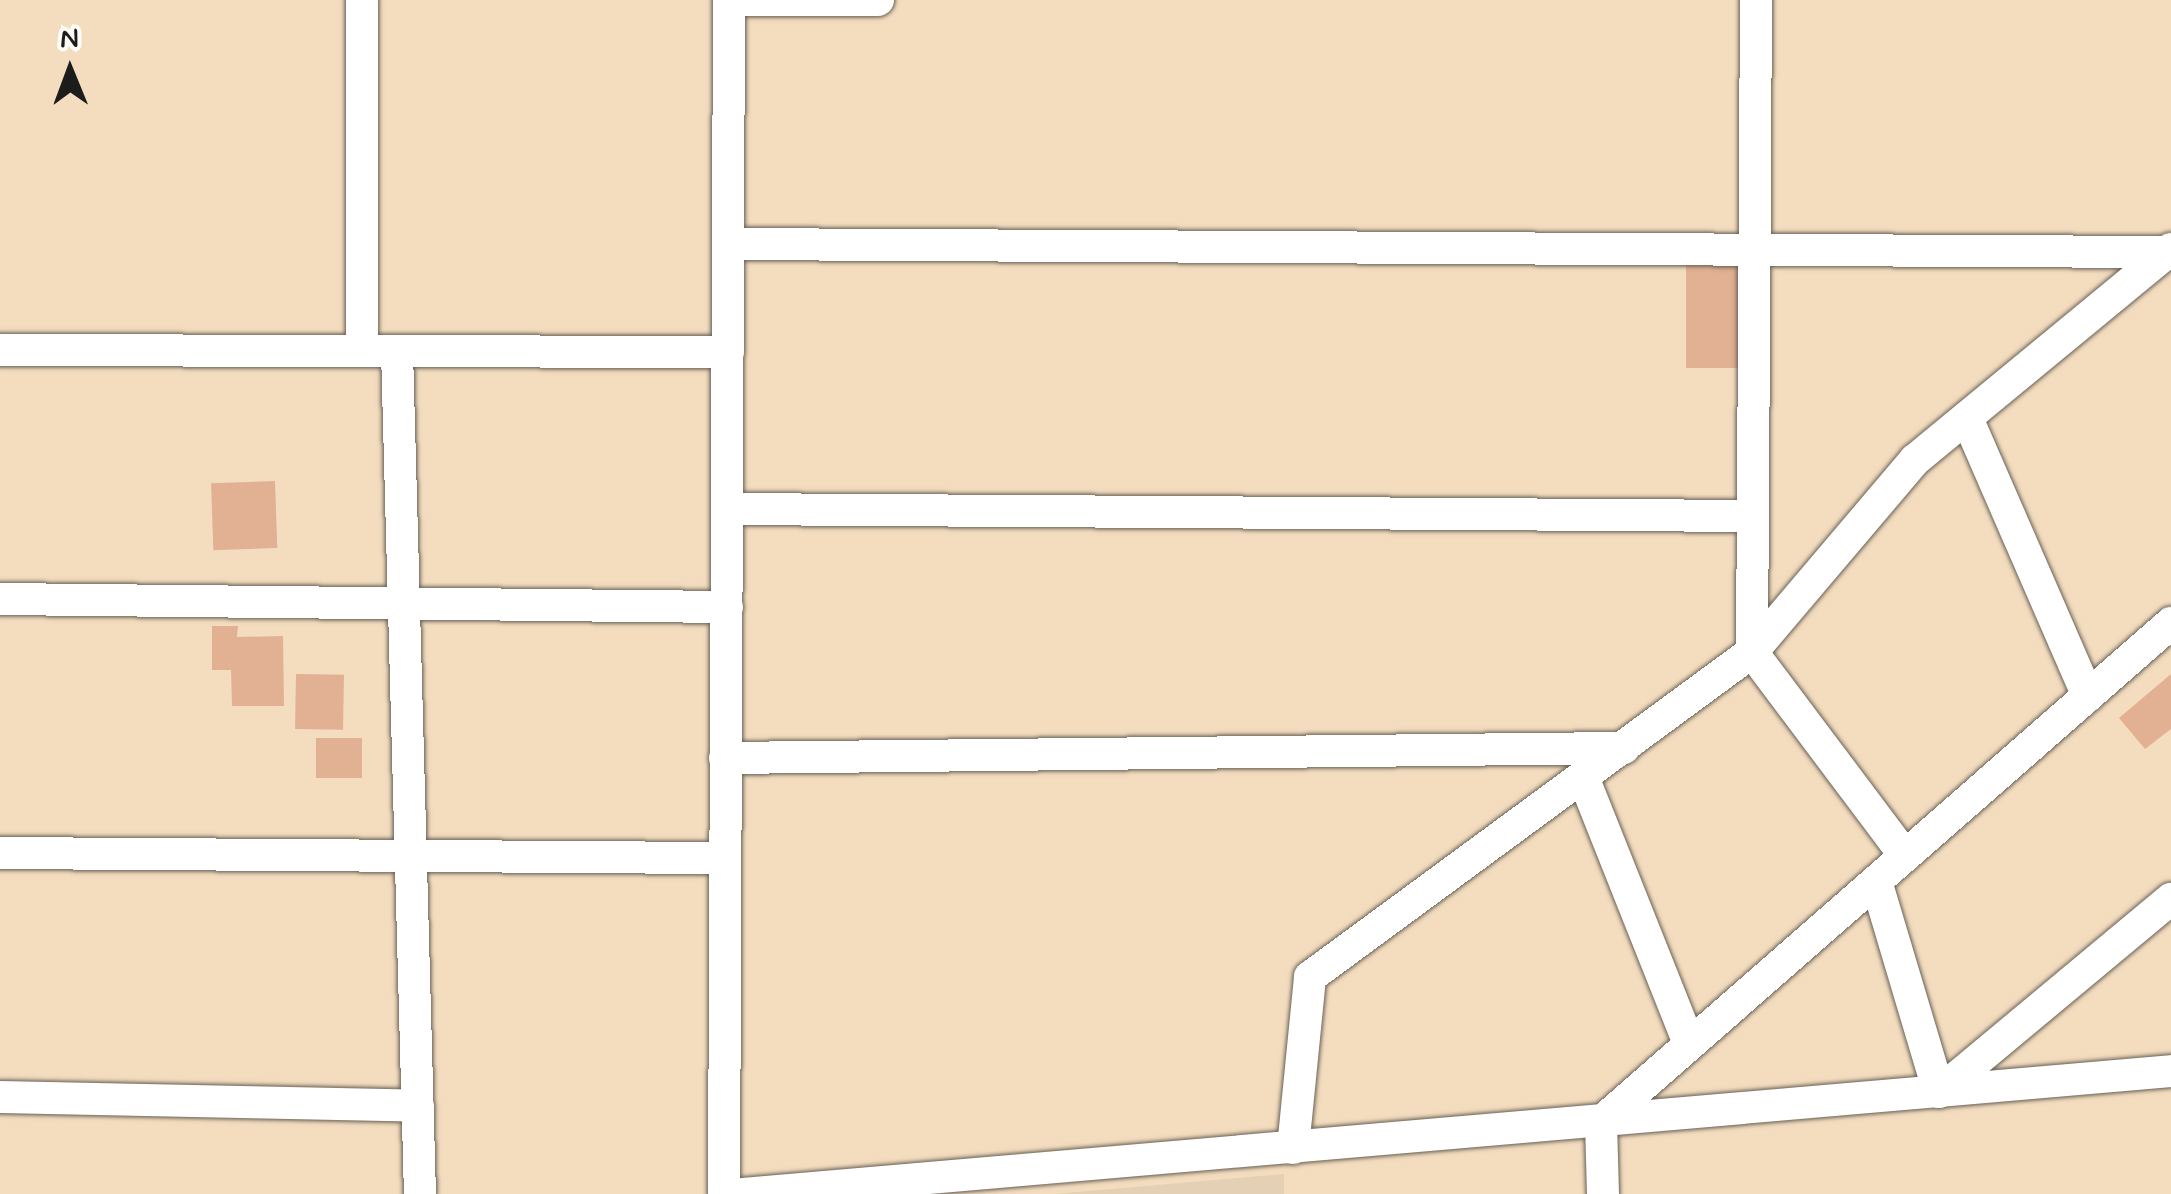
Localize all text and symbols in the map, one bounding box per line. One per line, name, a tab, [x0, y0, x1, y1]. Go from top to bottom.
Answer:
north arrow	[20, 20, 120, 120]
text: N	[60, 21, 79, 58]

